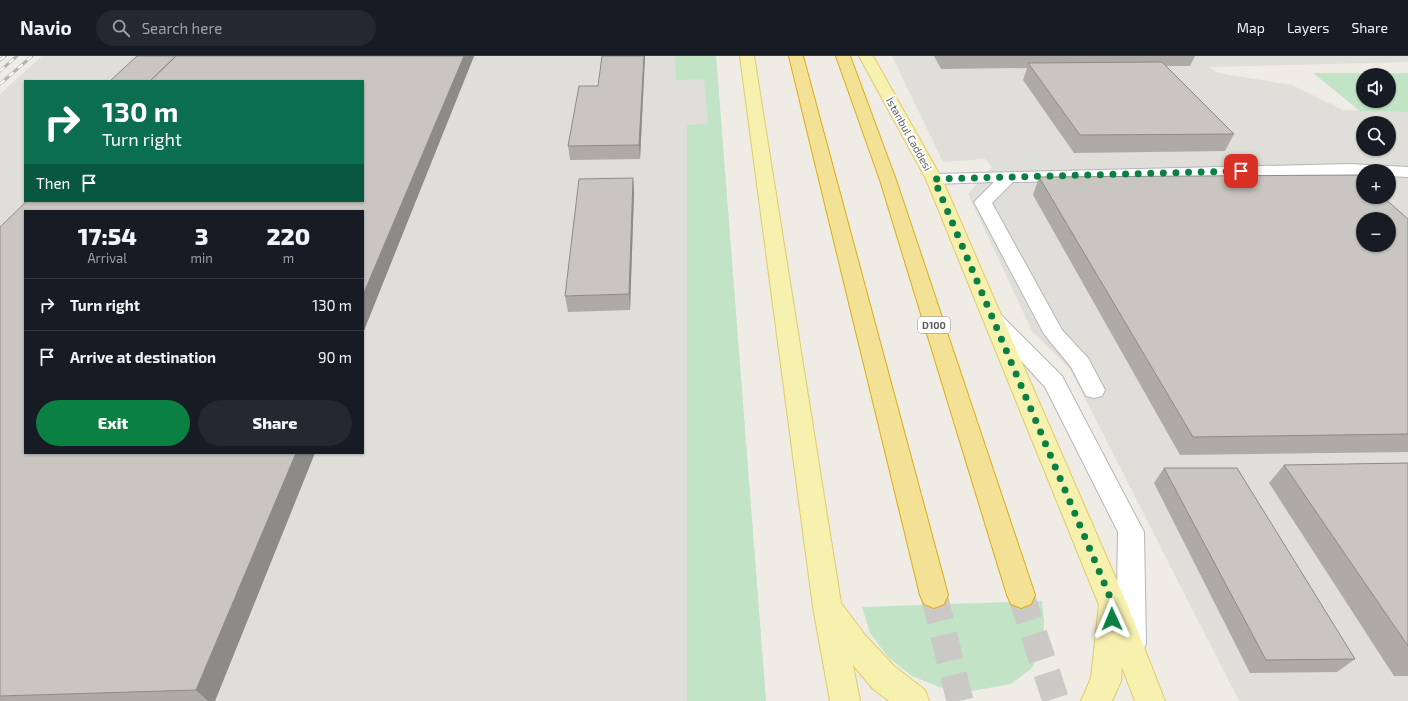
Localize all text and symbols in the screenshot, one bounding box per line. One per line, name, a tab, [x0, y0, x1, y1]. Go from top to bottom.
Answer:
search box	[96, 10, 376, 46]
text: Navio	[20, 16, 72, 39]
icon: search	[110, 17, 132, 39]
text: Search here	[142, 19, 222, 37]
text: Map	[1237, 19, 1265, 36]
text: Layers	[1287, 19, 1329, 36]
text: Share	[1351, 19, 1388, 36]
map controls	[1356, 68, 1396, 252]
button: sound	[1356, 68, 1396, 108]
text: 130 m	[102, 94, 178, 128]
street label: İstanbul Caddesi	[884, 95, 935, 173]
icon: right	[36, 96, 88, 148]
button: search	[1356, 116, 1396, 156]
text: Turn right	[102, 128, 182, 150]
pin	[1224, 154, 1258, 188]
icon: arrive	[1230, 160, 1252, 182]
button: +	[1356, 164, 1396, 204]
icon: arrive	[78, 172, 100, 194]
text: Then	[36, 174, 70, 192]
button: −	[1356, 212, 1396, 252]
text: 17:54	[78, 221, 137, 250]
text: 3	[195, 221, 209, 250]
text: 220	[266, 221, 310, 250]
text: Arrival	[87, 250, 127, 266]
text: min	[191, 250, 213, 266]
text: m	[283, 250, 294, 266]
icon: right	[36, 294, 58, 316]
text: Turn right	[70, 296, 140, 314]
text: 130 m	[312, 296, 352, 314]
road number: D100	[918, 317, 950, 333]
icon: arrive	[36, 346, 58, 368]
text: Arrive at destination	[70, 348, 216, 366]
text: 90 m	[318, 348, 352, 366]
button: Exit	[36, 400, 190, 446]
button: Share	[198, 400, 352, 446]
position arrow	[1091, 598, 1133, 640]

